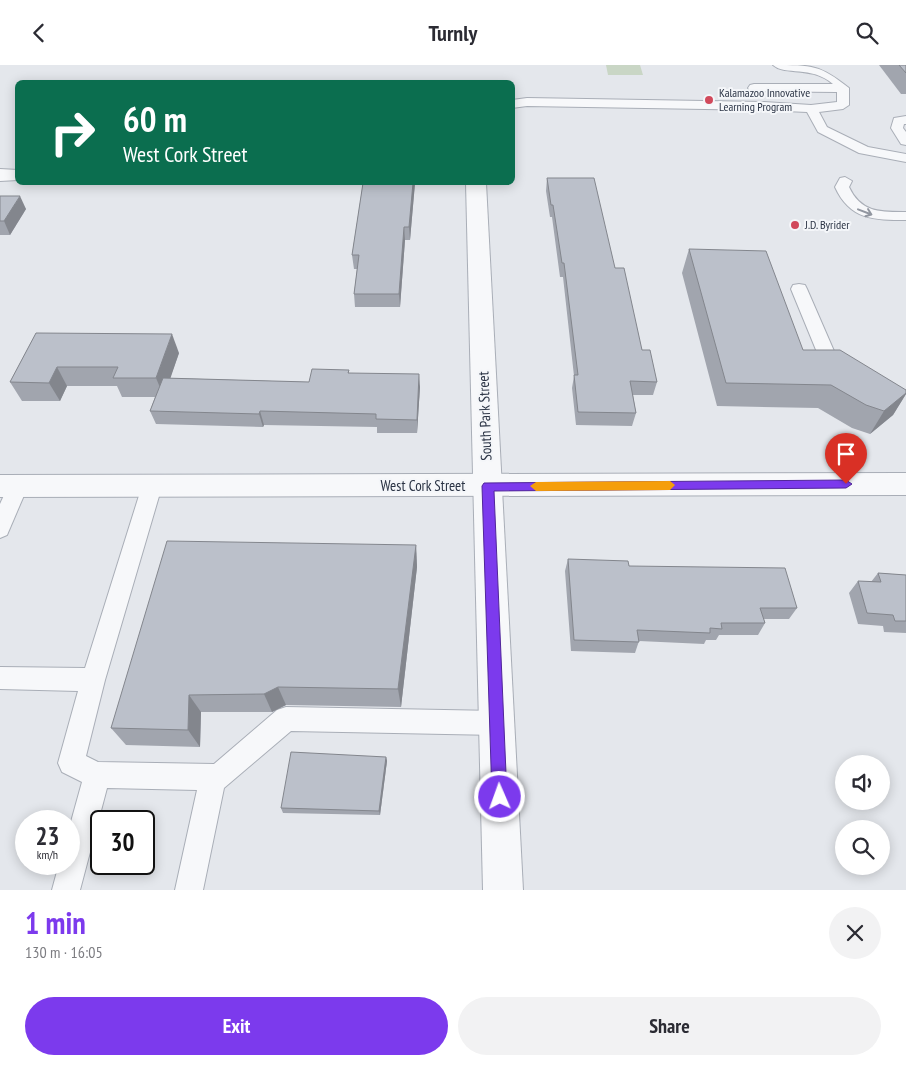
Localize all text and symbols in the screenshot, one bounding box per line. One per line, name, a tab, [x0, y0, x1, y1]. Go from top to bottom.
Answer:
icon: back	[25, 19, 53, 47]
text: Turnly	[429, 19, 477, 47]
icon: search	[853, 19, 881, 47]
place label: Kalamazoo Innovative Learning Program	[719, 85, 810, 114]
marker: Kalamazoo Innovative Learning Program	[703, 94, 715, 106]
text: 60 m	[123, 96, 187, 142]
icon: right	[40, 100, 105, 165]
text: West Cork Street	[123, 140, 247, 168]
one-way arrow	[857, 207, 872, 217]
place label: J.D. Byrider	[804, 217, 850, 232]
marker: J.D. Byrider	[789, 219, 801, 231]
street label: South Park Street	[473, 371, 496, 461]
pin	[825, 433, 867, 484]
icon: arrive	[832, 440, 860, 468]
street label: West Cork Street	[381, 476, 465, 495]
map controls	[835, 755, 890, 875]
button: sound	[835, 755, 890, 810]
position arrow	[473, 770, 525, 822]
speed limit sign: 30	[90, 810, 155, 875]
text: 23	[36, 820, 59, 852]
button: search	[835, 820, 890, 875]
text: km/h	[37, 847, 58, 862]
text: 1 min	[25, 903, 86, 942]
button: close	[829, 907, 881, 959]
text: 130 m · 16:05	[25, 942, 103, 962]
button: Exit	[25, 997, 448, 1055]
button: Share	[458, 997, 881, 1055]

